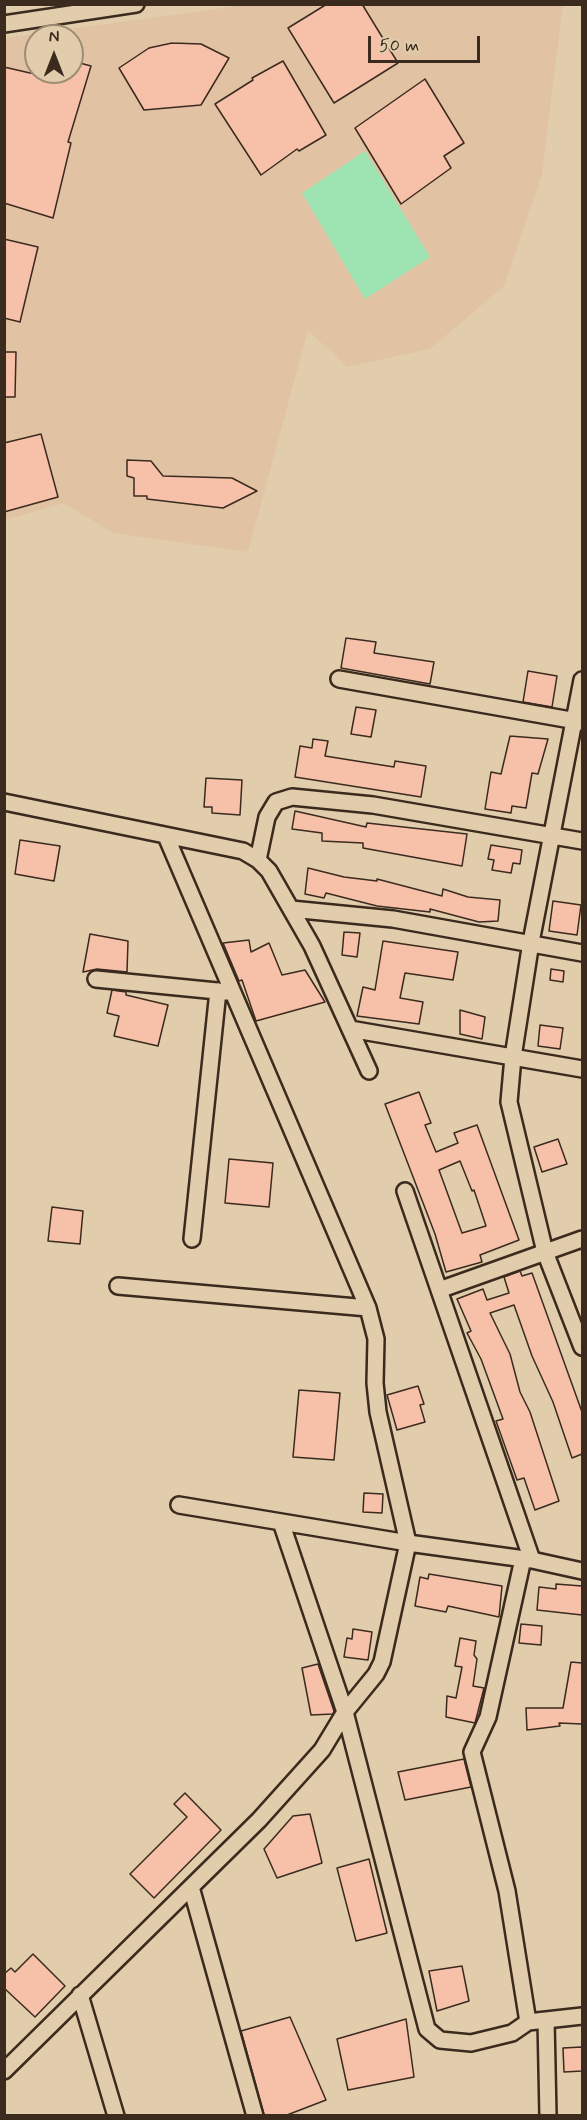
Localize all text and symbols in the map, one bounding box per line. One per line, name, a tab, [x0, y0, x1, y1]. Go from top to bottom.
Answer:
north arrow	[24, 24, 84, 84]
scale bar	[371, 24, 484, 62]
text: N	[49, 27, 59, 48]
text: 50 m	[379, 34, 419, 58]

